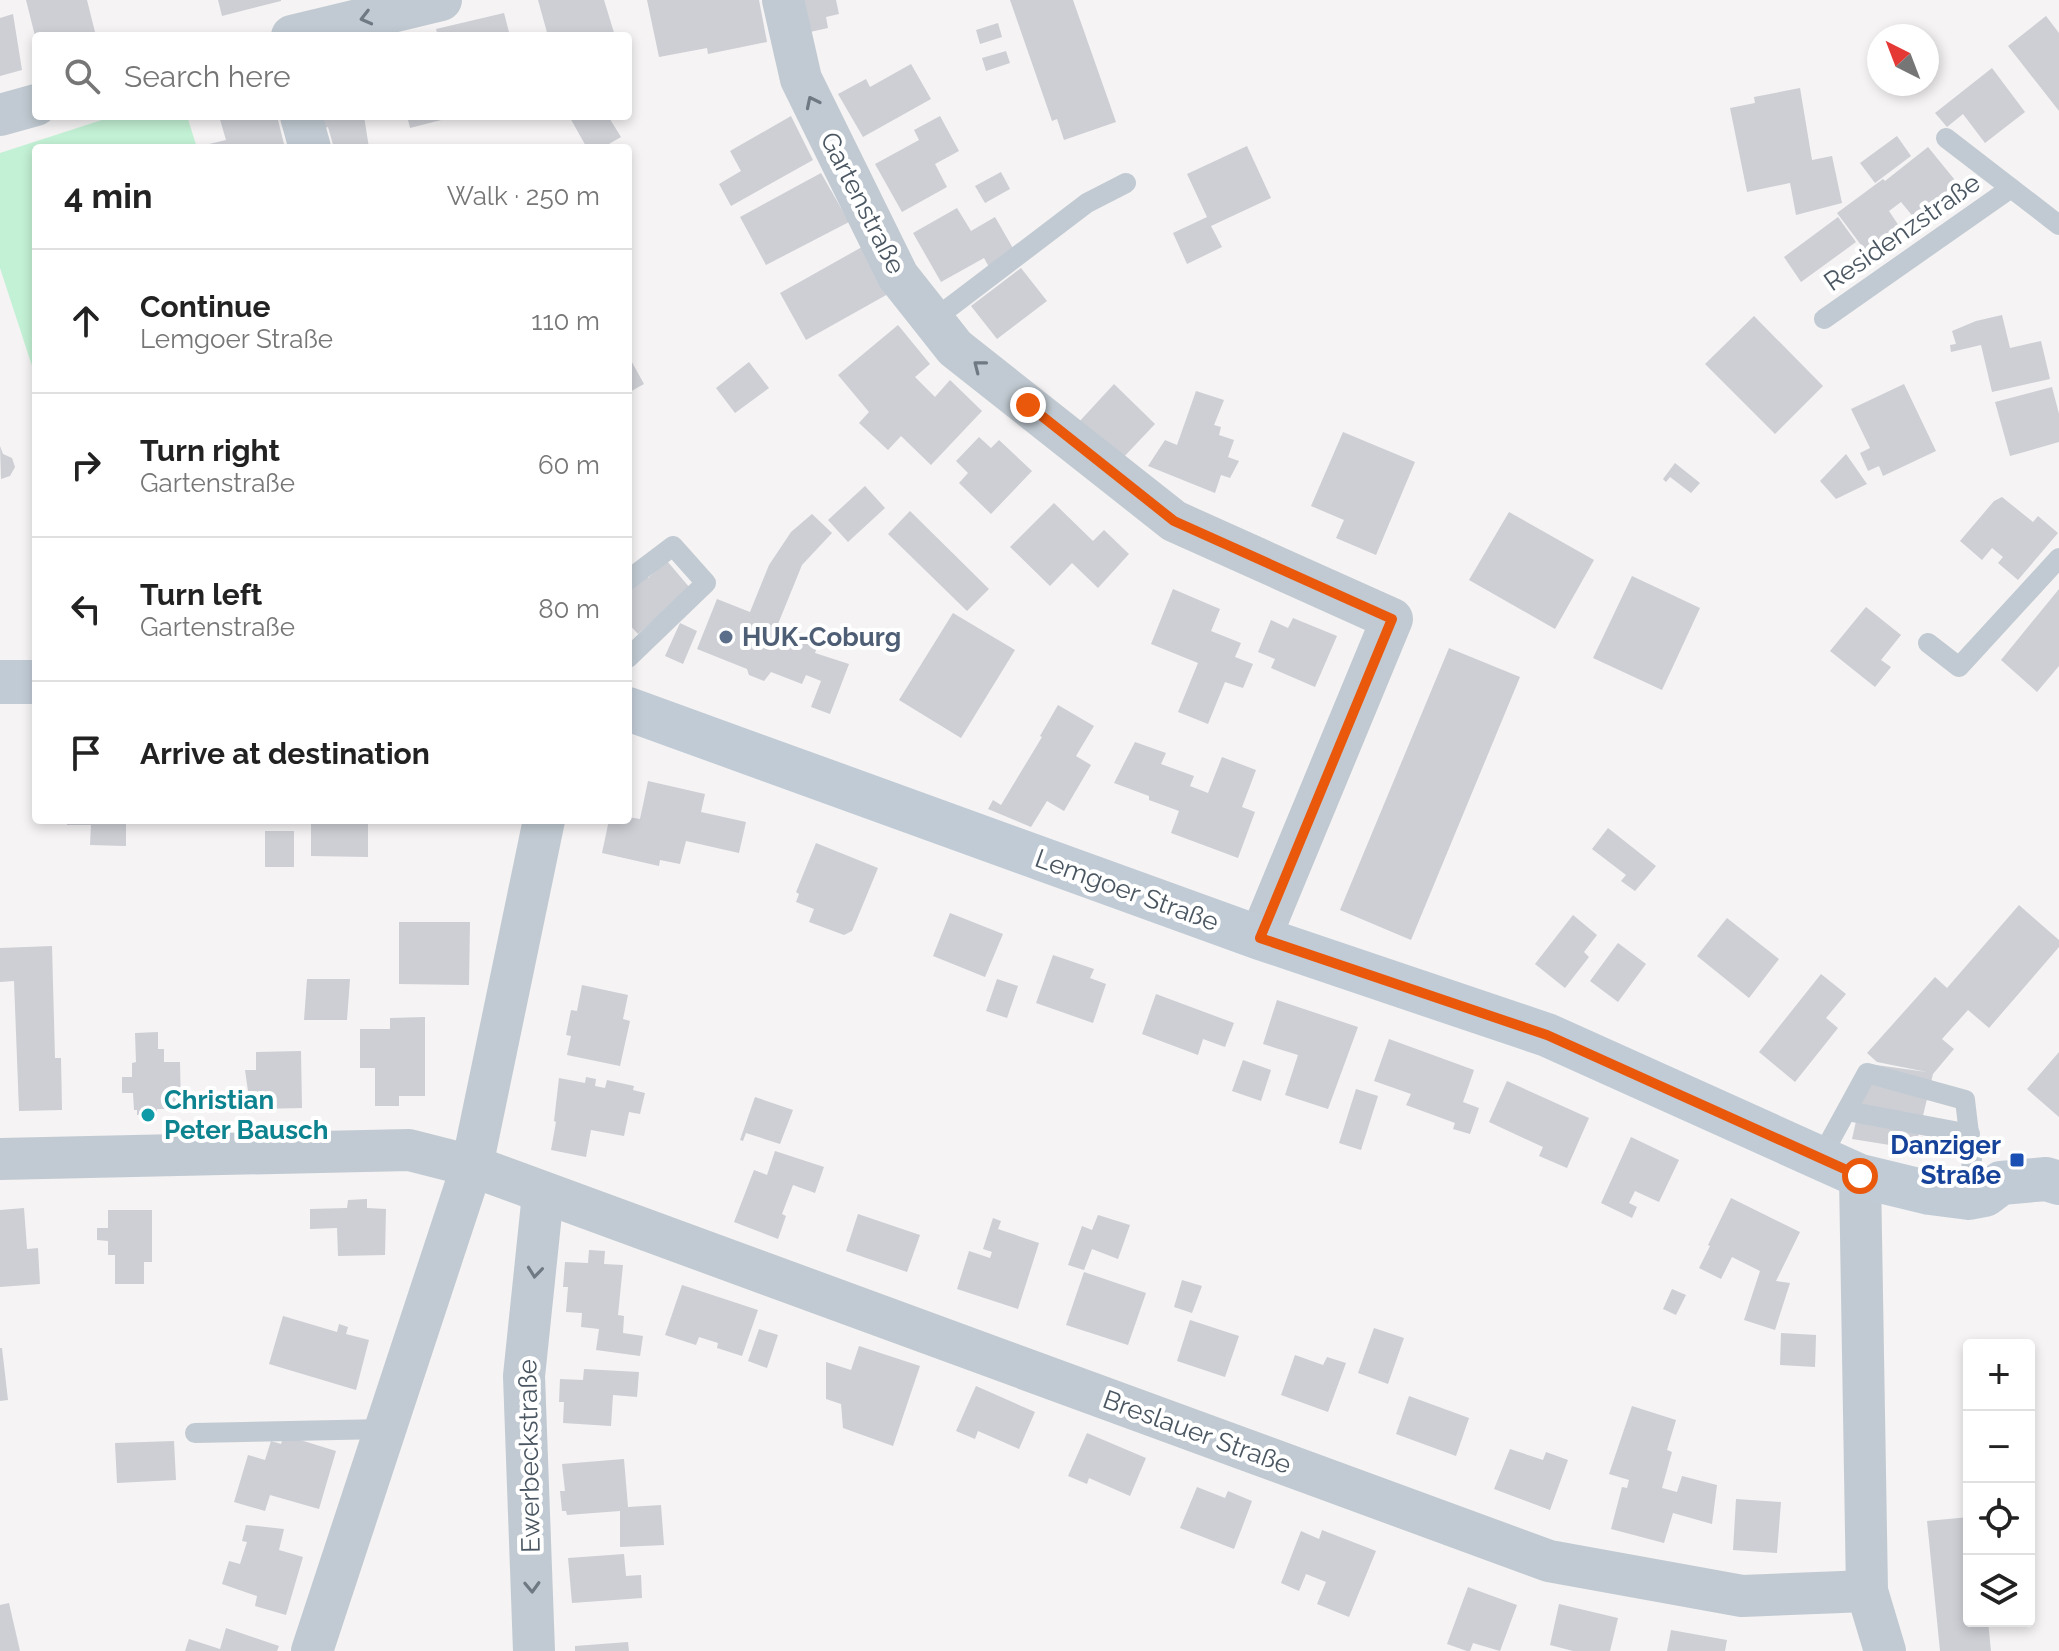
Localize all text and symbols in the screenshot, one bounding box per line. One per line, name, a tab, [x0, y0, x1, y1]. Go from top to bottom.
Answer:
one-way arrow	[360, 9, 374, 26]
north arrow	[1867, 24, 1939, 96]
search box	[32, 32, 632, 120]
icon: search	[60, 54, 104, 98]
text: Search here	[124, 59, 291, 94]
one-way arrow	[807, 95, 822, 110]
street label: Gartenstraße	[814, 127, 912, 279]
street label: Residenzstraße	[1818, 167, 1986, 297]
text: 4 min	[64, 176, 152, 216]
text: Walk · 250 m	[447, 181, 600, 211]
text: Continue	[140, 289, 271, 324]
icon: ahead	[64, 299, 108, 343]
text: 110 m	[531, 306, 600, 336]
text: Lemgoer Straße	[140, 324, 333, 354]
one-way arrow	[973, 362, 988, 376]
route end	[1010, 387, 1046, 423]
text: Turn right	[140, 433, 280, 468]
icon: right	[64, 443, 108, 487]
text: 60 m	[538, 450, 600, 480]
text: Gartenstraße	[140, 468, 295, 498]
text: Turn left	[140, 577, 262, 612]
icon: left	[64, 587, 108, 631]
text: 80 m	[538, 594, 600, 624]
text: Gartenstraße	[140, 612, 295, 642]
place label: HUK-Coburg	[742, 622, 901, 652]
marker: HUK-Coburg	[717, 628, 735, 646]
icon: arrive	[64, 731, 108, 775]
text: Arrive at destination	[140, 736, 430, 771]
street label: Lemgoer Straße	[1031, 843, 1223, 937]
place label: Christian Peter Bausch	[164, 1085, 328, 1145]
marker: Christian Peter Bausch	[139, 1106, 157, 1124]
place label: Danziger Straße	[1890, 1130, 2001, 1190]
marker: Danziger Straße	[2008, 1151, 2026, 1169]
route start	[1842, 1158, 1878, 1194]
one-way arrow	[527, 1265, 544, 1278]
map controls	[1963, 1339, 2035, 1627]
button: +	[1963, 1339, 2035, 1411]
street label: Ewerbeckstraße	[512, 1359, 546, 1553]
street label: Breslauer Straße	[1099, 1384, 1295, 1480]
button: −	[1963, 1411, 2035, 1483]
button: locate	[1963, 1483, 2035, 1555]
button: layers	[1963, 1555, 2035, 1627]
one-way arrow	[523, 1581, 540, 1594]

